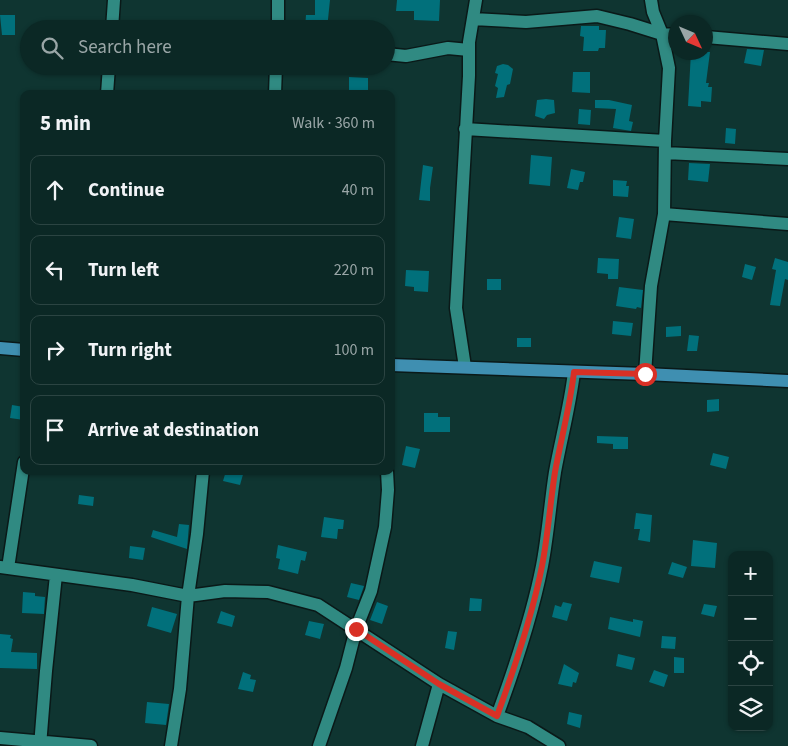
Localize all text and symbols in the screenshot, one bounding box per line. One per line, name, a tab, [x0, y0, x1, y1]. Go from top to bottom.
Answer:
north arrow	[668, 15, 713, 60]
search box	[20, 20, 395, 75]
icon: search	[38, 34, 66, 62]
text: Search here	[78, 34, 172, 61]
text: 5 min	[40, 108, 91, 138]
text: Walk · 360 m	[292, 112, 375, 134]
icon: ahead	[41, 176, 69, 204]
text: Continue	[88, 177, 165, 204]
text: 40 m	[342, 179, 374, 201]
icon: left	[41, 256, 69, 284]
text: Turn left	[88, 257, 159, 284]
text: 220 m	[334, 259, 374, 281]
icon: right	[41, 336, 69, 364]
text: Turn right	[88, 337, 172, 364]
text: 100 m	[334, 339, 374, 361]
route start	[634, 363, 657, 386]
icon: arrive	[41, 416, 69, 444]
text: Arrive at destination	[88, 417, 259, 444]
map controls	[728, 551, 773, 731]
button: +	[728, 551, 773, 596]
button: −	[728, 596, 773, 641]
route end	[345, 618, 368, 641]
button: locate	[728, 641, 773, 686]
button: layers	[728, 686, 773, 731]

